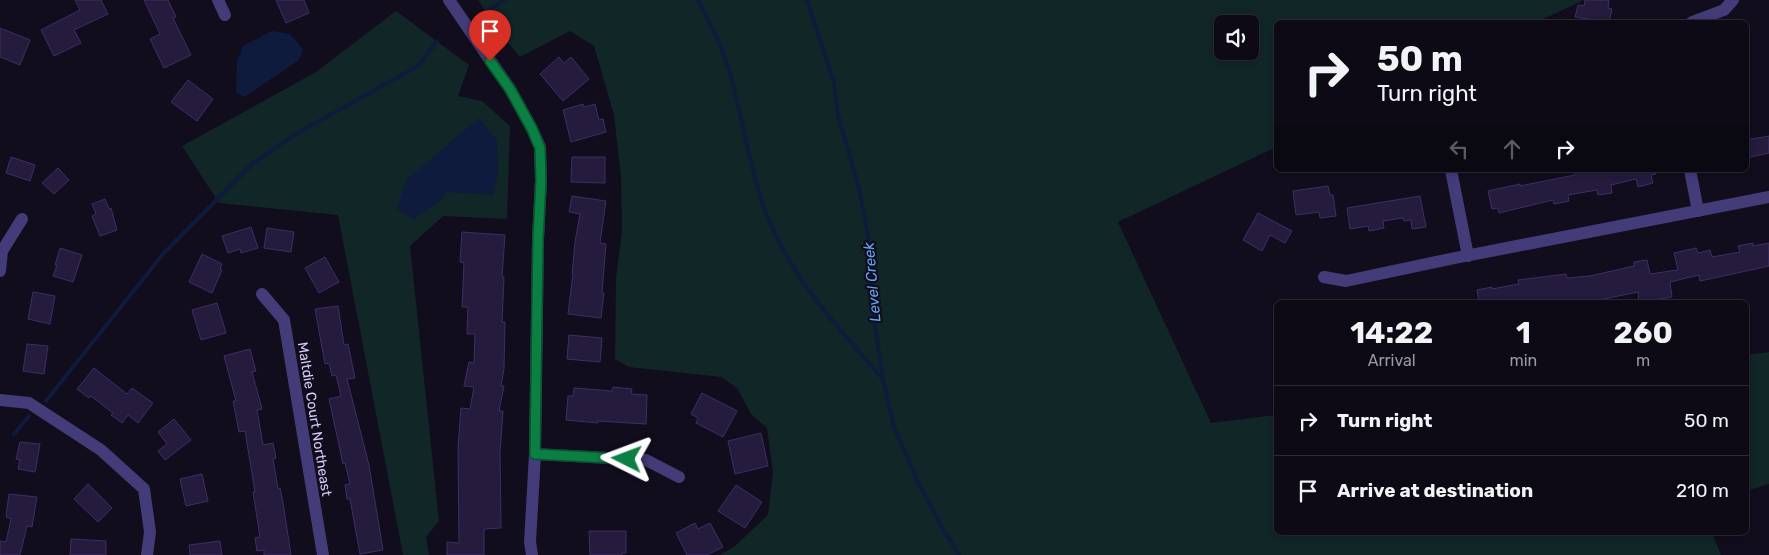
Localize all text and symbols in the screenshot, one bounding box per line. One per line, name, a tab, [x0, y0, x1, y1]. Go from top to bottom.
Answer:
pin	[469, 10, 511, 61]
map controls	[1214, 15, 1259, 60]
button: sound	[1214, 15, 1259, 60]
icon: arrive	[476, 17, 504, 45]
text: 50 m	[1377, 38, 1463, 80]
icon: right	[1294, 40, 1359, 105]
text: Turn right	[1377, 80, 1477, 107]
icon: left	[1445, 135, 1473, 163]
icon: ahead	[1498, 135, 1526, 163]
icon: right	[1551, 135, 1579, 163]
water label: Level Creek	[860, 241, 884, 323]
text: 14:22	[1350, 315, 1433, 351]
text: 1	[1516, 315, 1531, 351]
text: 260	[1613, 315, 1673, 351]
street label: Maltdie Court Northeast	[294, 341, 335, 498]
text: Arrival	[1368, 351, 1416, 370]
text: min	[1509, 351, 1537, 370]
text: m	[1636, 351, 1650, 370]
icon: right	[1294, 407, 1322, 435]
text: Turn right	[1337, 409, 1432, 432]
text: 50 m	[1684, 409, 1729, 432]
position arrow	[600, 432, 652, 484]
icon: arrive	[1294, 477, 1322, 505]
text: Arrive at destination	[1337, 479, 1533, 502]
text: 210 m	[1676, 479, 1729, 502]

